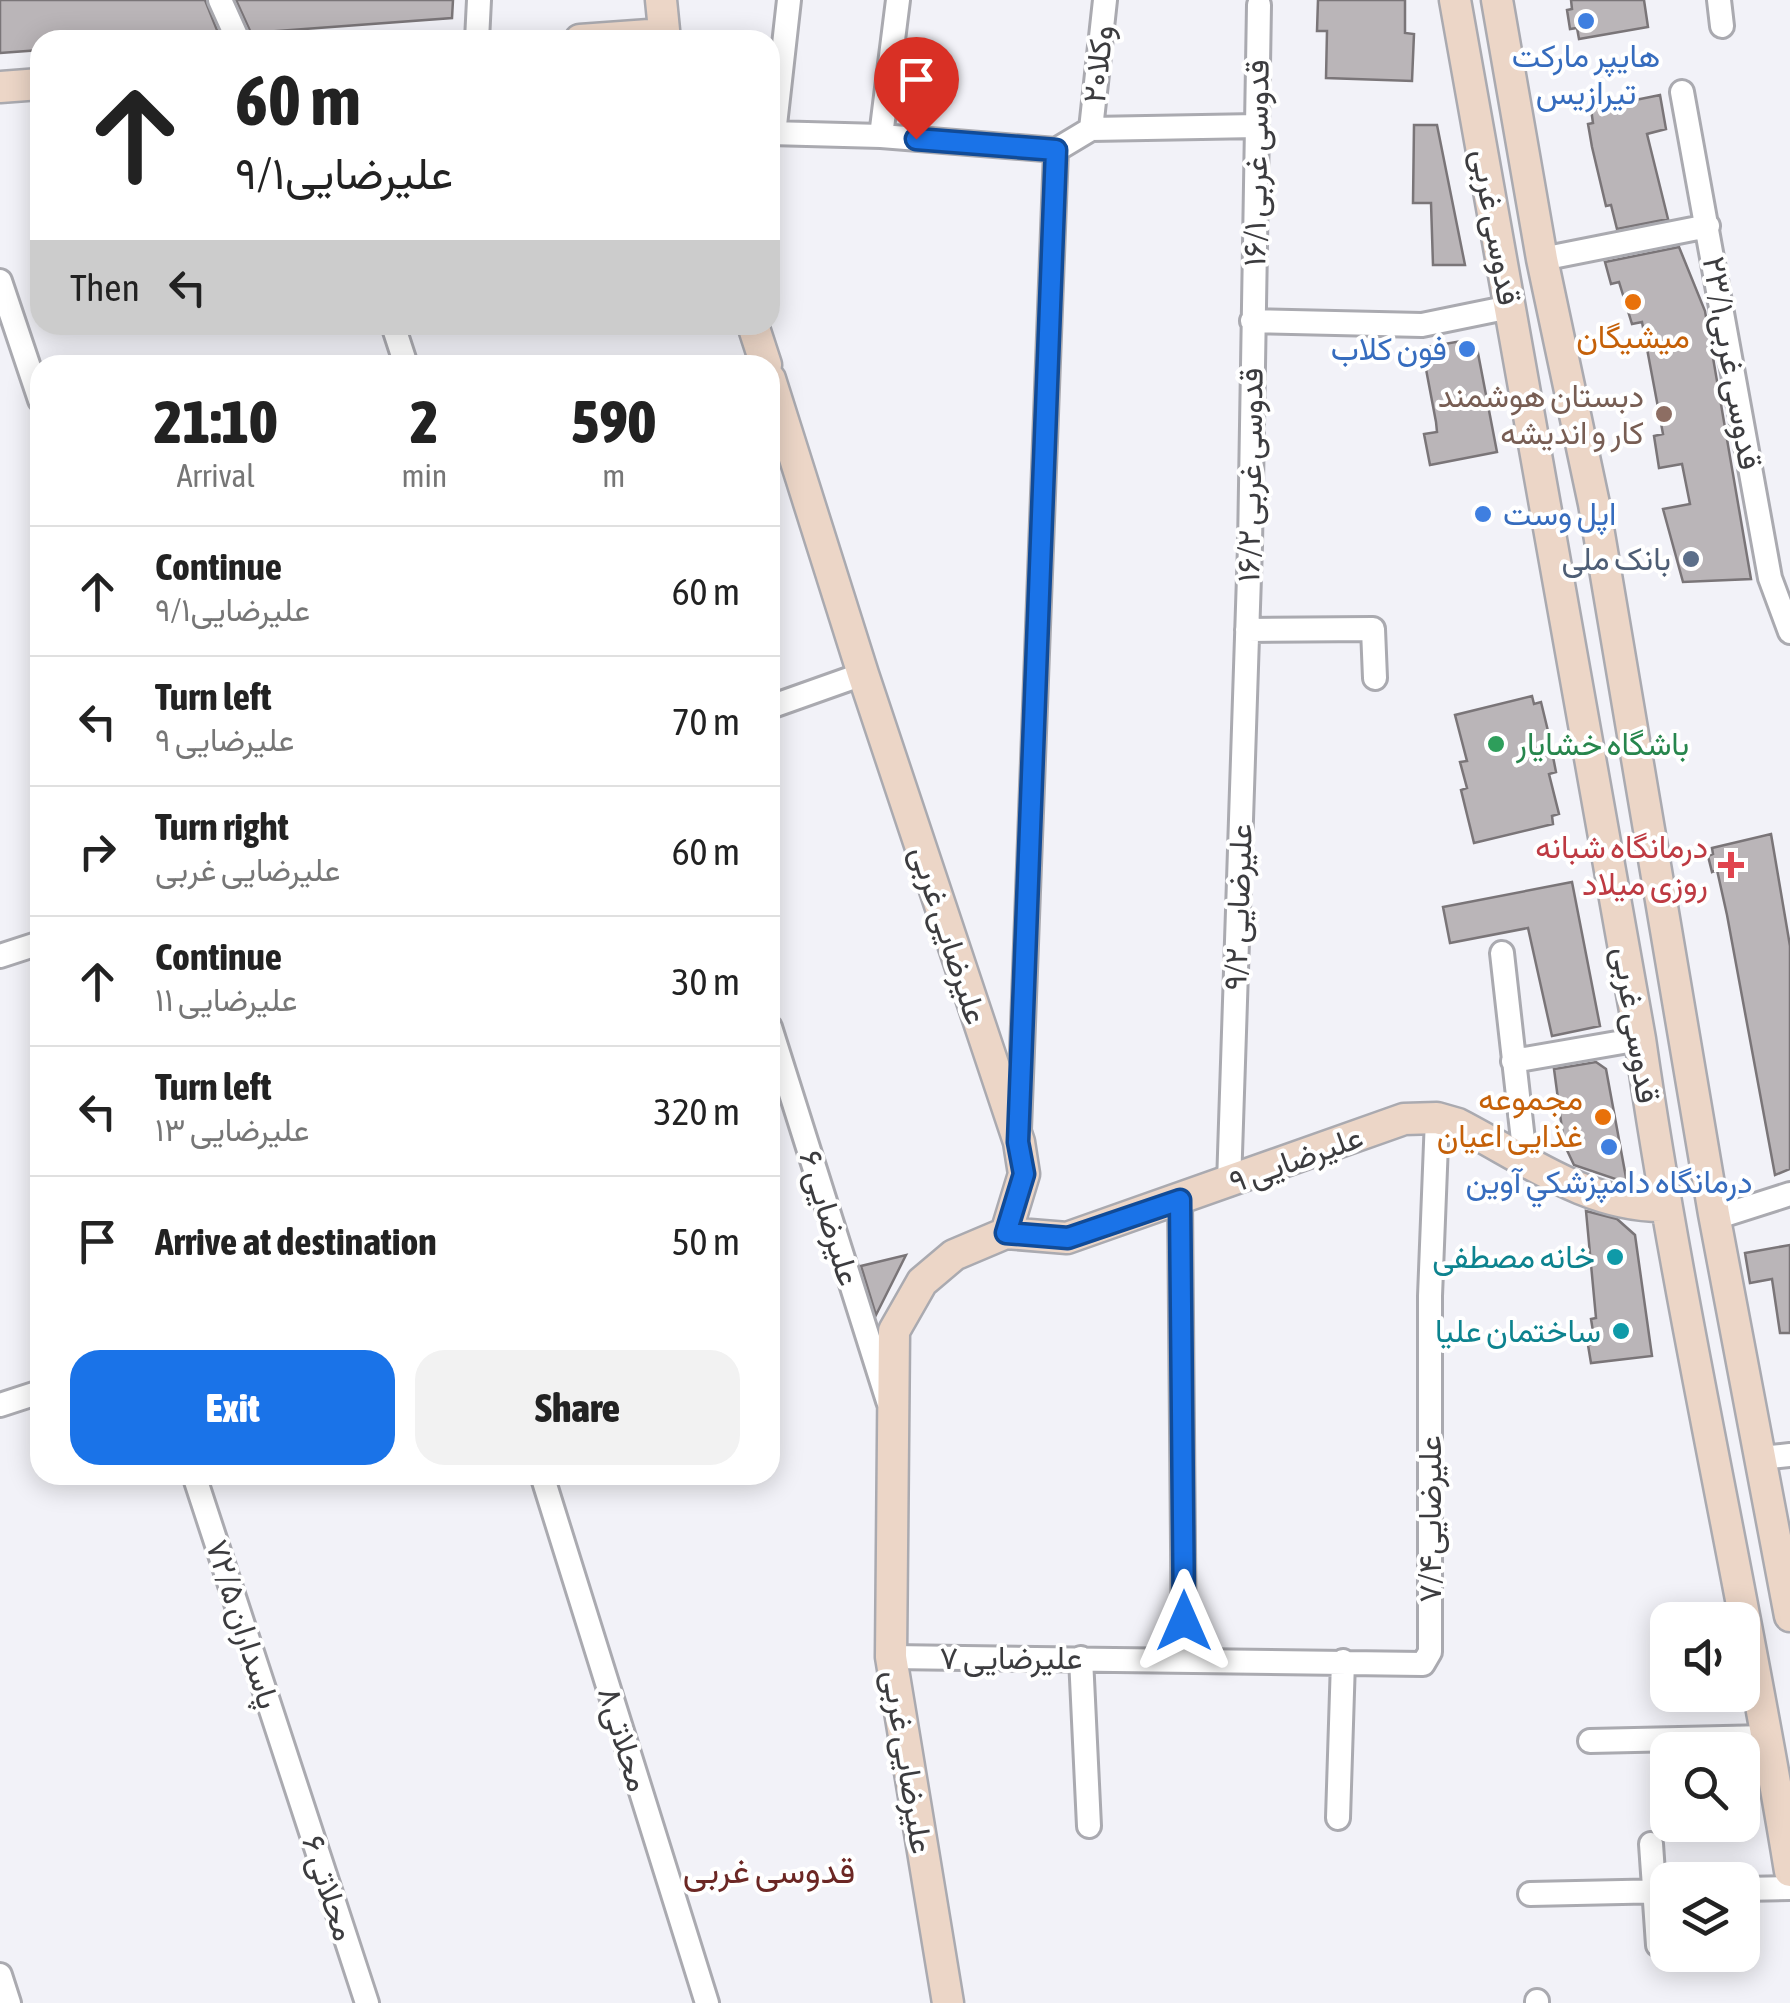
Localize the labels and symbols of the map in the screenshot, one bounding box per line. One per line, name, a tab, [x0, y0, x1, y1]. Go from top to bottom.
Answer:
marker: هایپر مارکت تیرازیس	[1575, 10, 1597, 32]
street label: وکلا۲۰	[1075, 23, 1122, 105]
pin	[874, 37, 959, 140]
place label: هایپر مارکت تیرازیس	[1512, 37, 1660, 113]
street label: ۱۶/۱ قدوسی غربی	[1235, 59, 1278, 267]
street label: قدوسی غربی	[1463, 146, 1528, 308]
street label: قدوسی غربی۲۳/۱	[1694, 254, 1769, 473]
marker: میشیگان	[1622, 291, 1644, 313]
place label: میشیگان	[1576, 318, 1690, 355]
place label: فون کلاب	[1331, 330, 1447, 369]
marker: فون کلاب	[1456, 338, 1478, 360]
street label: ۱۶/۲ قدوسی غربی	[1229, 367, 1272, 583]
place label: دبستان هوشمند کار و اندیشه	[1438, 377, 1644, 453]
marker: دبستان هوشمند کار و اندیشه	[1653, 403, 1675, 425]
place label: اپل وست	[1503, 495, 1617, 536]
marker: اپل وست	[1472, 503, 1494, 525]
place label: بانک ملی	[1562, 540, 1671, 578]
marker: بانک ملی	[1680, 548, 1702, 570]
place label: باشگاه خشایار	[1515, 725, 1689, 764]
marker: باشگاه خشایار	[1485, 733, 1507, 755]
street label: ۹/۲ علیرضایی	[1216, 823, 1261, 991]
place label: درمانگاه شبانه روزی میلاد	[1535, 828, 1708, 904]
street label: علیرضایی غربی	[901, 841, 996, 1029]
marker: درمانگاه شبانه روزی میلاد	[1718, 852, 1744, 878]
street label: قدوسی غربی	[1604, 944, 1667, 1106]
place label: مجموعه غذایی اعیان	[1437, 1080, 1583, 1155]
marker: مجموعه غذایی اعیان	[1592, 1106, 1614, 1128]
street label: ۹ علیرضایی	[1224, 1117, 1368, 1202]
marker: درمانگاه دامپزشكي آوين	[1598, 1136, 1620, 1158]
street label: ۶ علیرضایی	[790, 1146, 869, 1291]
place label: درمانگاه دامپزشكي آوين	[1465, 1163, 1753, 1208]
place label: خانه مصطفی	[1432, 1238, 1595, 1276]
marker: خانه مصطفی	[1604, 1246, 1626, 1268]
place label: ساختمان علیا	[1435, 1312, 1601, 1349]
marker: ساختمان علیا	[1610, 1320, 1632, 1342]
street label: علیرضایی۷/۴	[1411, 1435, 1450, 1603]
street label: ۷۲/۵ پاسداران	[195, 1535, 288, 1714]
position arrow	[1132, 1569, 1236, 1673]
street label: ۷ علیرضایی	[940, 1639, 1082, 1678]
street label: علیرضایی غربی	[874, 1667, 941, 1857]
street label: محلاتی۸	[590, 1682, 658, 1796]
street label: ۶ محلاتی	[294, 1830, 364, 1946]
district label: قدوسی غربی	[683, 1850, 855, 1893]

